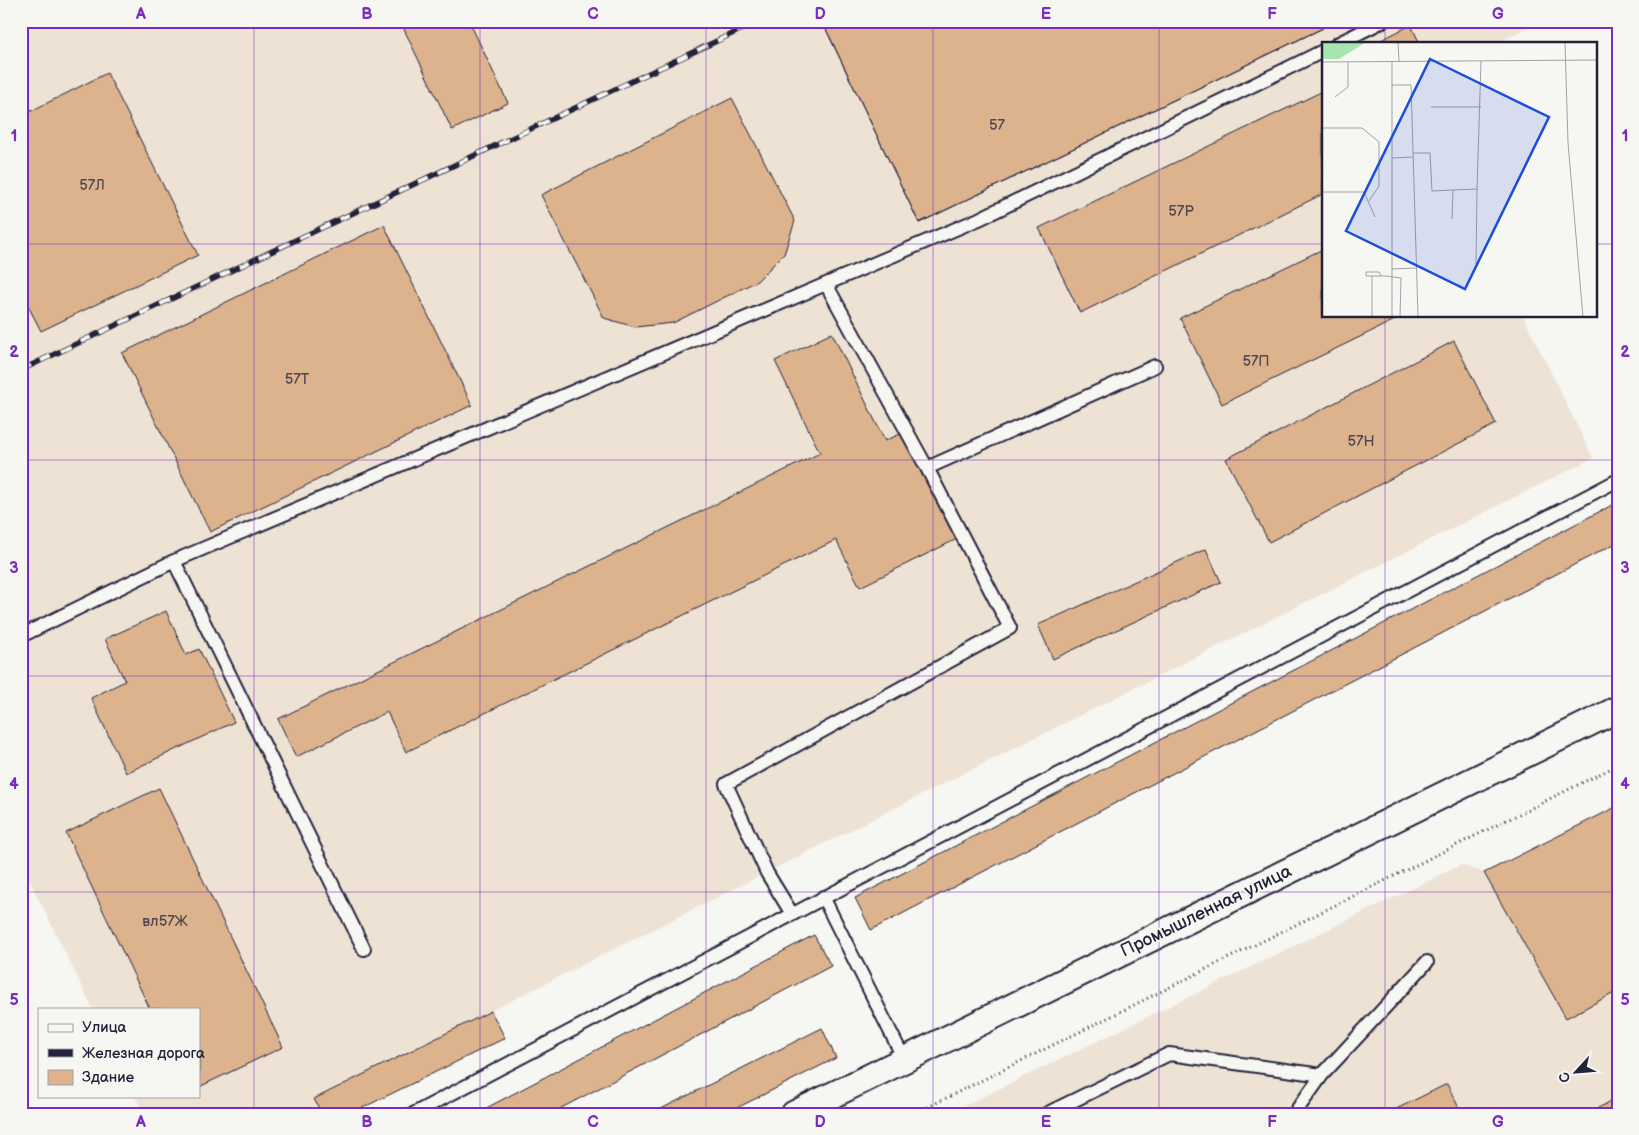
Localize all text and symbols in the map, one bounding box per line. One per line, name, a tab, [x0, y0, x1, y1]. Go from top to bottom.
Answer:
text: A	[135, 5, 146, 24]
text: B	[361, 5, 373, 24]
text: C	[587, 5, 599, 24]
text: D	[814, 5, 826, 24]
text: E	[1041, 5, 1051, 24]
text: F	[1267, 5, 1277, 24]
text: G	[1492, 5, 1504, 24]
inset map	[1322, 42, 1596, 318]
house number: 57	[989, 116, 1006, 135]
text: 1	[11, 127, 17, 146]
text: 1	[1622, 127, 1628, 146]
house number: 57Л	[79, 176, 105, 195]
house number: 57Р	[1168, 202, 1194, 221]
text: 2	[9, 343, 19, 362]
text: 2	[1620, 343, 1630, 362]
house number: 57П	[1242, 352, 1270, 371]
house number: 57Т	[285, 370, 310, 389]
house number: 57Н	[1347, 432, 1375, 451]
text: 3	[9, 559, 19, 578]
text: 3	[1620, 559, 1630, 578]
text: 4	[9, 775, 19, 794]
text: 4	[1620, 775, 1630, 794]
street label: Промышленная улица	[1117, 860, 1295, 962]
house number: вл57Ж	[142, 912, 188, 931]
text: 5	[9, 991, 19, 1010]
text: 5	[1620, 991, 1630, 1010]
legend	[38, 1008, 200, 1098]
text: Улица	[82, 1018, 127, 1037]
text: Железная дорога	[82, 1044, 205, 1063]
north arrow	[1552, 1048, 1602, 1098]
text: Здание	[82, 1068, 134, 1087]
text: С	[1555, 1069, 1575, 1086]
text: A	[135, 1113, 146, 1132]
text: B	[361, 1113, 373, 1132]
text: C	[587, 1113, 599, 1132]
text: D	[814, 1113, 826, 1132]
text: E	[1041, 1113, 1051, 1132]
text: F	[1267, 1113, 1277, 1132]
text: G	[1492, 1113, 1504, 1132]

